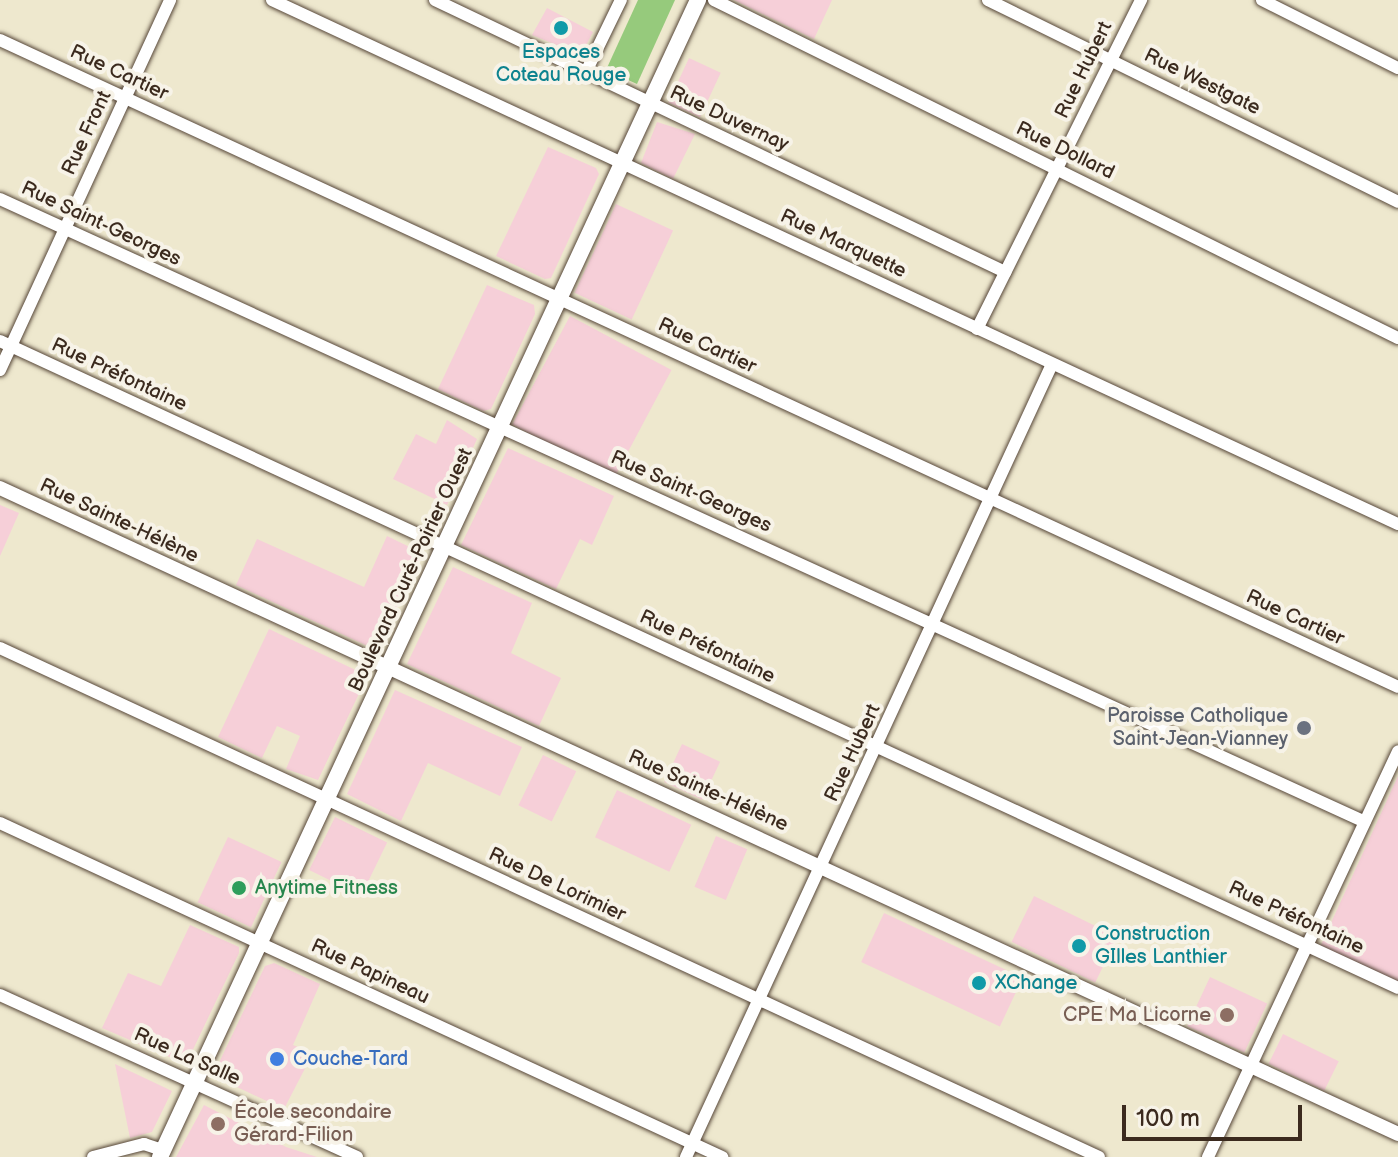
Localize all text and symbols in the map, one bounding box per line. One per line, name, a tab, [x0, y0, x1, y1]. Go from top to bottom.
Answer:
street label: Rue Hubert	[1050, 18, 1118, 122]
marker: Espaces Coteau Rouge	[552, 19, 570, 37]
street label: Rue Cartier	[66, 40, 172, 106]
place label: Espaces Coteau Rouge	[496, 40, 626, 87]
street label: Rue Westgate	[1140, 43, 1264, 121]
street label: Rue Duvernay	[666, 81, 792, 157]
street label: Rue Front	[57, 87, 117, 179]
street label: Rue Dollard	[1012, 117, 1118, 185]
street label: Rue Saint-Georges	[17, 176, 185, 272]
street label: Rue Marquette	[776, 204, 910, 284]
street label: Rue Cartier	[654, 313, 760, 379]
street label: Rue Préfontaine	[47, 333, 191, 417]
street label: Boulevard Curé-Poirier Ouest	[344, 444, 478, 696]
street label: Rue Saint-Georges	[607, 446, 775, 538]
street label: Rue Sainte-Hélène	[36, 474, 202, 568]
street label: Rue Cartier	[1242, 585, 1348, 651]
street label: Rue Préfontaine	[635, 605, 779, 689]
street label: Rue Hubert	[820, 700, 886, 806]
place label: Paroisse Catholique Saint-Jean-Vianney	[1107, 704, 1288, 751]
marker: Paroisse Catholique Saint-Jean-Vianney	[1295, 719, 1313, 737]
street label: Rue Sainte-Hélène	[624, 745, 792, 837]
street label: Rue De Lorimier	[485, 843, 629, 927]
place label: Anytime Fitness	[255, 876, 398, 900]
street label: Rue Préfontaine	[1224, 876, 1368, 960]
marker: Anytime Fitness	[230, 879, 248, 897]
place label: Construction GIlles Lanthier	[1095, 922, 1227, 969]
street label: Rue Papineau	[307, 934, 433, 1010]
marker: Construction GIlles Lanthier	[1070, 937, 1088, 955]
place label: XChange	[995, 971, 1077, 995]
marker: XChange	[970, 974, 988, 992]
place label: CPE Ma Licorne	[1063, 1003, 1211, 1027]
marker: CPE Ma Licorne	[1218, 1006, 1236, 1024]
street label: Rue La Salle	[130, 1023, 244, 1091]
place label: Couche-Tard	[293, 1047, 408, 1071]
marker: Couche-Tard	[268, 1050, 286, 1068]
scale bar	[1126, 1089, 1306, 1139]
place label: École secondaire Gérard-Filion	[234, 1100, 391, 1147]
text: 100 m	[1136, 1104, 1200, 1133]
marker: École secondaire Gérard-Filion	[209, 1115, 227, 1133]

